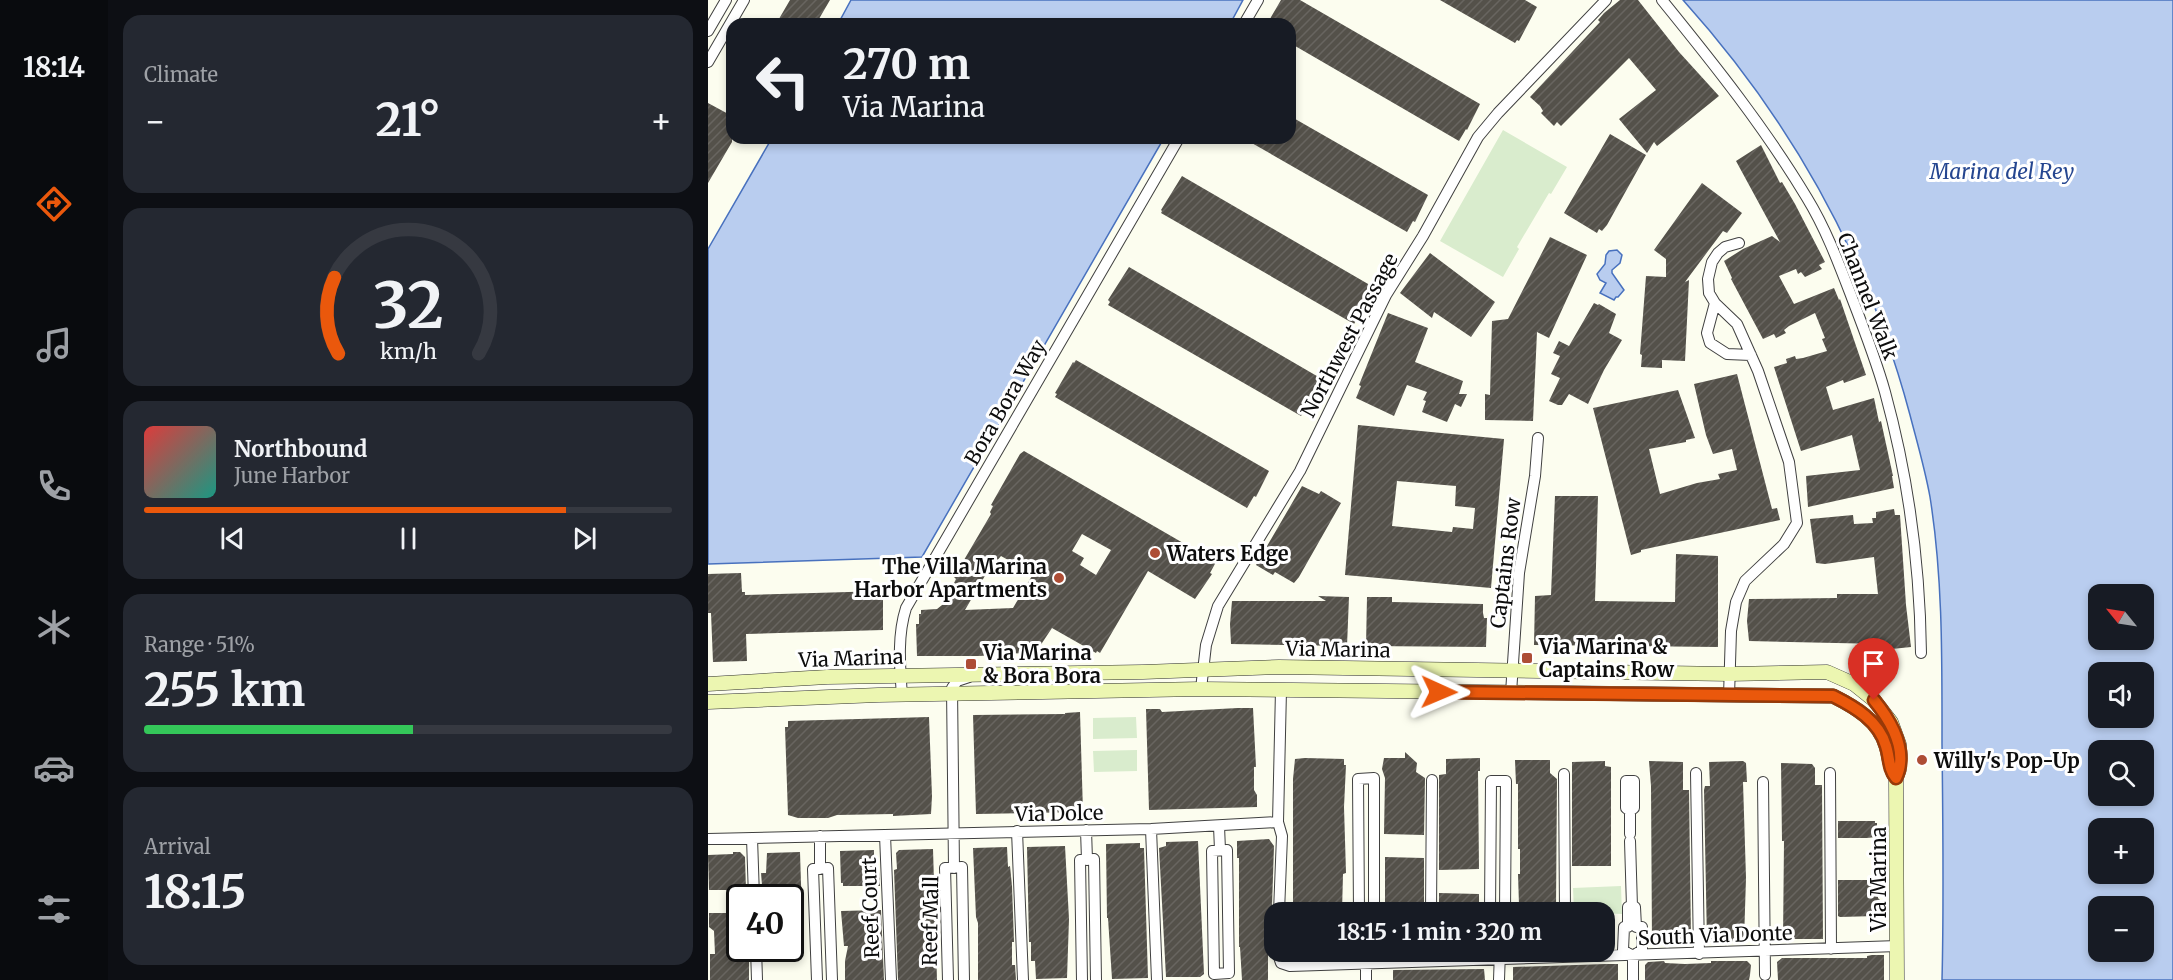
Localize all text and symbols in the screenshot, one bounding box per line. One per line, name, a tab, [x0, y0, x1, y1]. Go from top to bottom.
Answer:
text: 270 m	[843, 38, 970, 90]
icon: left	[744, 42, 822, 120]
text: 18:14	[23, 50, 85, 84]
text: Climate	[144, 62, 218, 87]
text: Via Marina	[843, 90, 985, 124]
text: 21°	[375, 92, 441, 148]
text: −	[144, 101, 166, 142]
text: +	[650, 101, 672, 142]
water label: Marina del Rey	[1929, 158, 2074, 185]
icon: directions	[33, 183, 75, 225]
street label: Channel Walk	[1832, 229, 1904, 363]
street label: Northwest Passage	[1295, 249, 1403, 421]
text: 32	[373, 267, 443, 345]
icon: music	[33, 324, 75, 366]
street label: Bora Bora Way	[959, 335, 1051, 469]
text: km/h	[380, 338, 436, 365]
text: Northbound	[234, 435, 367, 463]
text: June Harbor	[234, 463, 350, 488]
icon: phone	[33, 465, 75, 507]
street label: Captains Row	[1485, 495, 1526, 630]
icon: previous	[216, 522, 249, 555]
icon: pause	[392, 522, 425, 555]
icon: next	[568, 522, 601, 555]
place label: Waters Edge	[1166, 541, 1289, 566]
marker: Waters Edge	[1148, 546, 1162, 560]
place label: The Villa Marina Harbor Apartments	[854, 554, 1047, 602]
marker: The Villa Marina Harbor Apartments	[1052, 571, 1066, 585]
north arrow	[2088, 584, 2154, 650]
map controls	[2088, 584, 2154, 962]
icon: climate	[33, 606, 75, 648]
text: Range · 51%	[144, 632, 255, 657]
place label: Via Marina & Captains Row	[1538, 634, 1675, 682]
street label: Via Marina	[1284, 636, 1391, 662]
pin	[1848, 638, 1899, 700]
place label: Via Marina & Bora Bora	[982, 640, 1101, 688]
street label: Via Marina	[797, 644, 904, 672]
icon: arrive	[1857, 647, 1890, 680]
marker: Via Marina & Captains Row	[1520, 651, 1534, 665]
marker: Via Marina & Bora Bora	[964, 657, 978, 671]
position arrow	[1407, 660, 1471, 724]
text: 255 km	[144, 662, 305, 718]
button: sound	[2088, 662, 2154, 728]
button: search	[2088, 740, 2154, 806]
icon: car	[33, 747, 75, 789]
place label: Willy's Pop-Up	[1933, 748, 2080, 773]
marker: Willy's Pop-Up	[1915, 753, 1929, 767]
street label: Via Dolce	[1013, 800, 1104, 826]
button: +	[2088, 818, 2154, 884]
street label: Via Marina	[1866, 826, 1891, 933]
text: Arrival	[144, 834, 211, 859]
street label: Reef Court	[856, 857, 884, 959]
text: 18:15	[144, 864, 246, 920]
street label: Reef Mall	[917, 876, 943, 966]
speed limit sign: 40	[726, 884, 804, 962]
icon: filters	[33, 888, 75, 930]
button: −	[2088, 896, 2154, 962]
text: 18:15 · 1 min · 320 m	[1337, 918, 1542, 946]
street label: South Via Donte	[1637, 920, 1793, 950]

